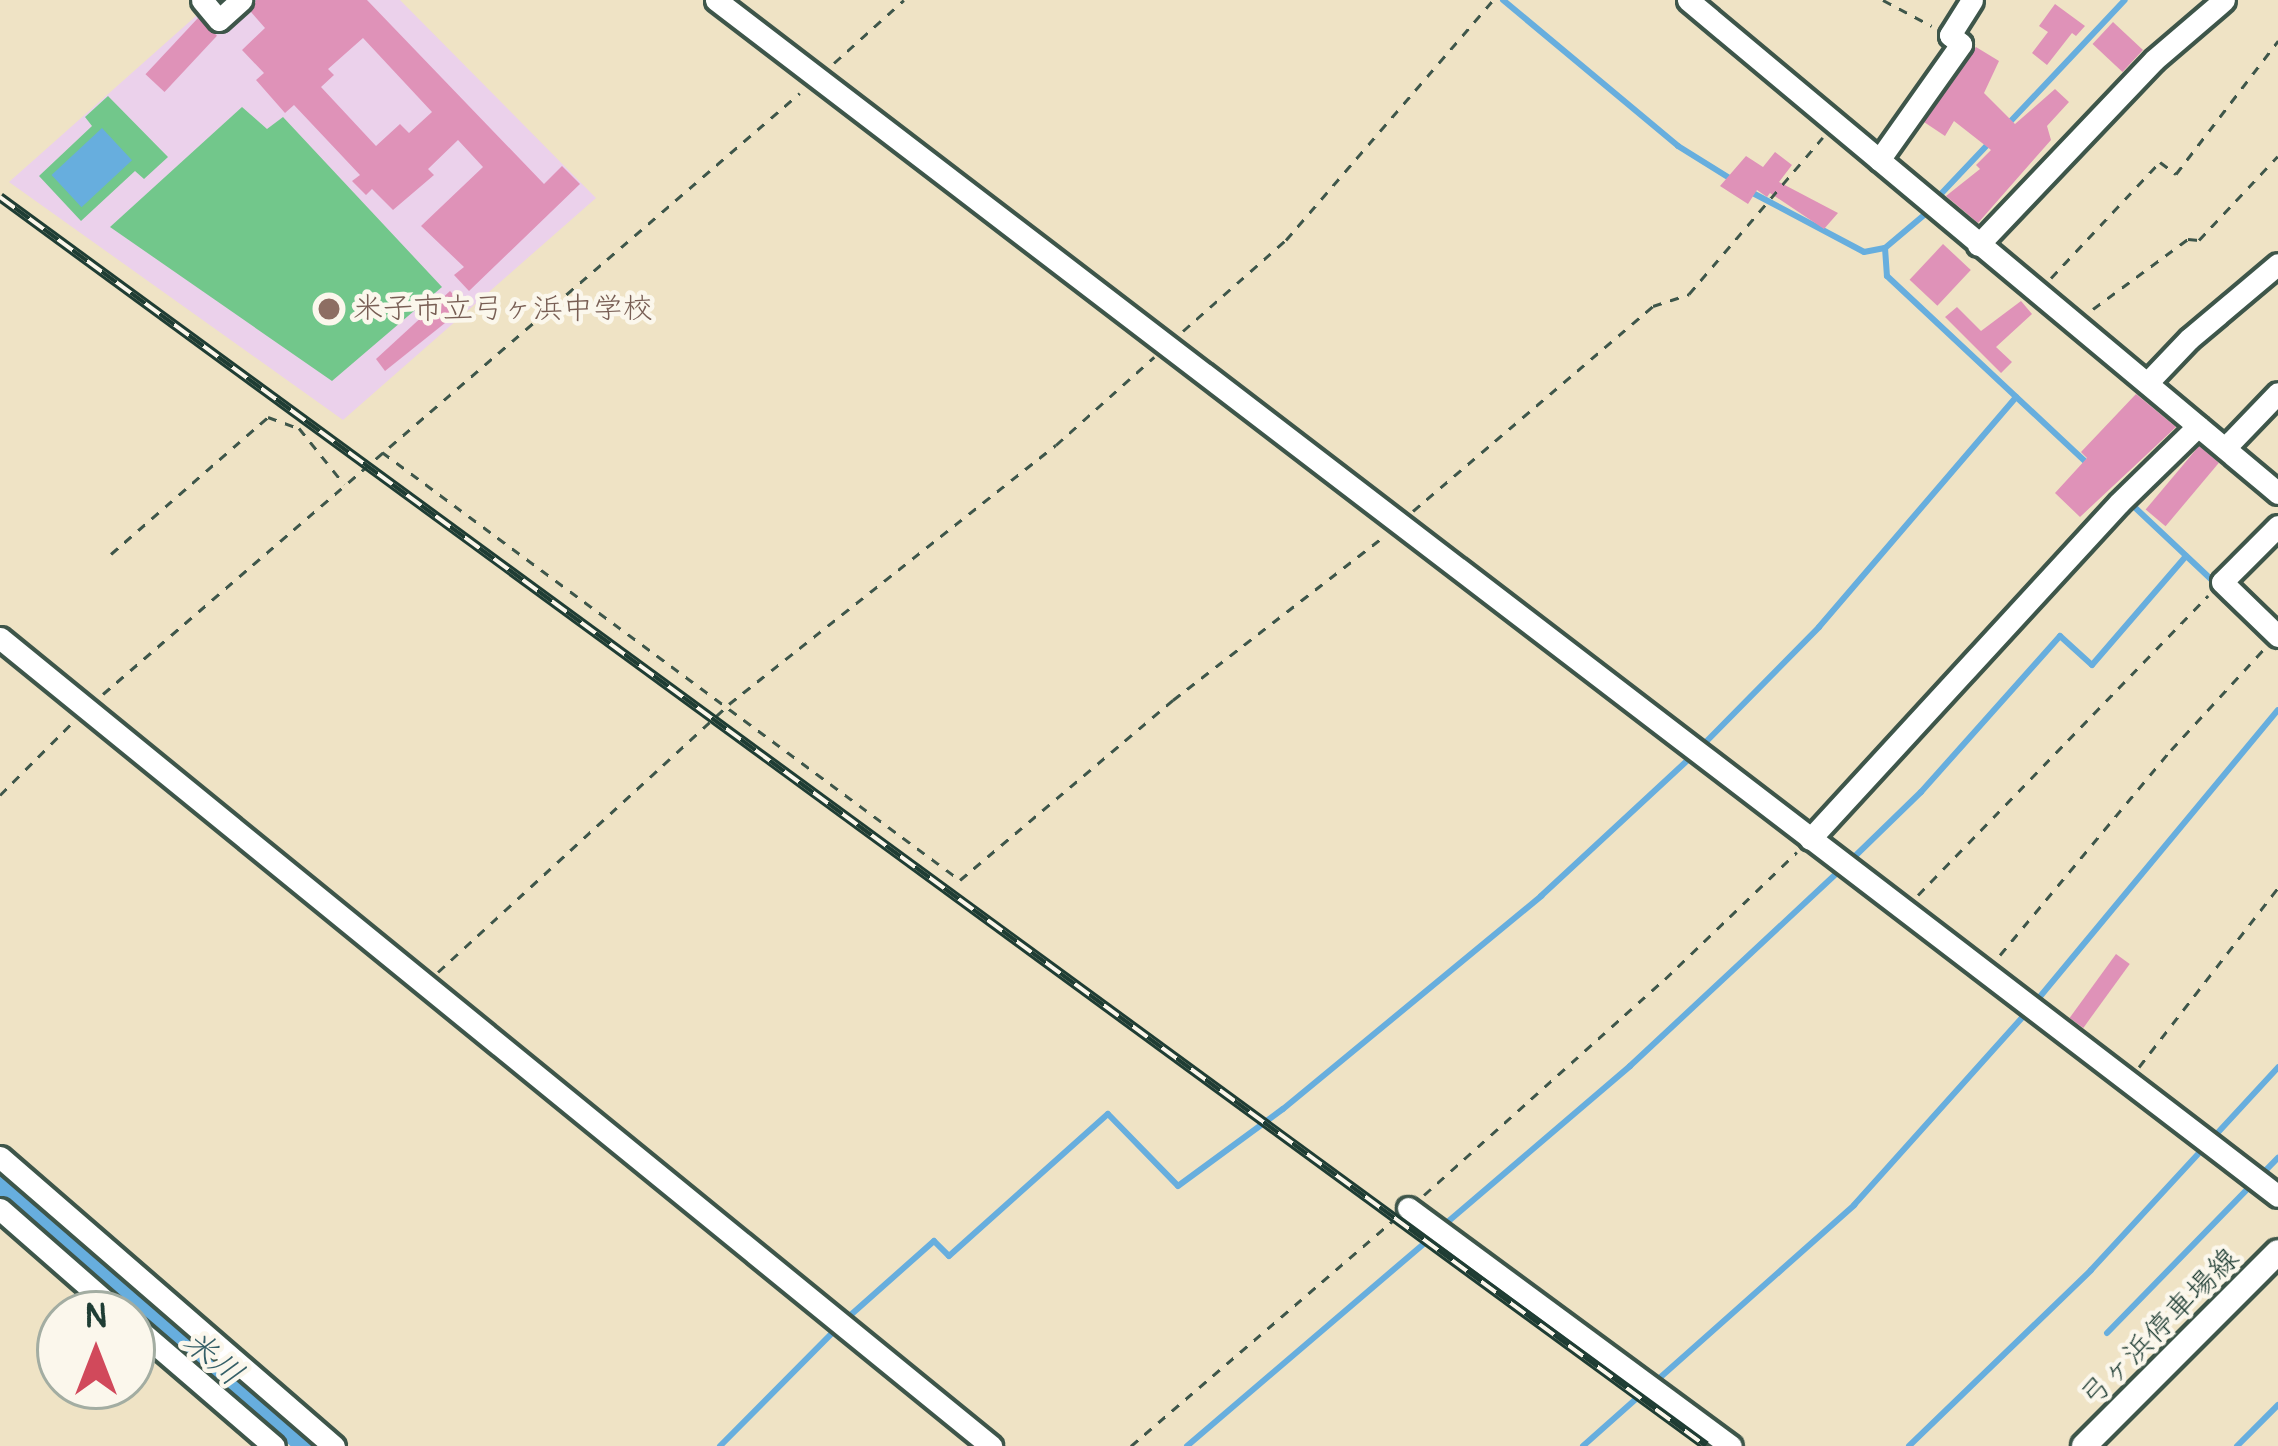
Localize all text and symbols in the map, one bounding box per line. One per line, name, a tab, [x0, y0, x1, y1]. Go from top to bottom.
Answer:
place label: 米子市立弓ヶ浜中学校	[353, 291, 653, 327]
marker: 米子市立弓ヶ浜中学校	[316, 296, 342, 322]
street label: 弓ヶ浜停車場線	[2073, 1241, 2247, 1415]
north arrow	[36, 1290, 156, 1410]
text: N	[85, 1296, 107, 1337]
water label: 米川	[175, 1322, 251, 1394]

